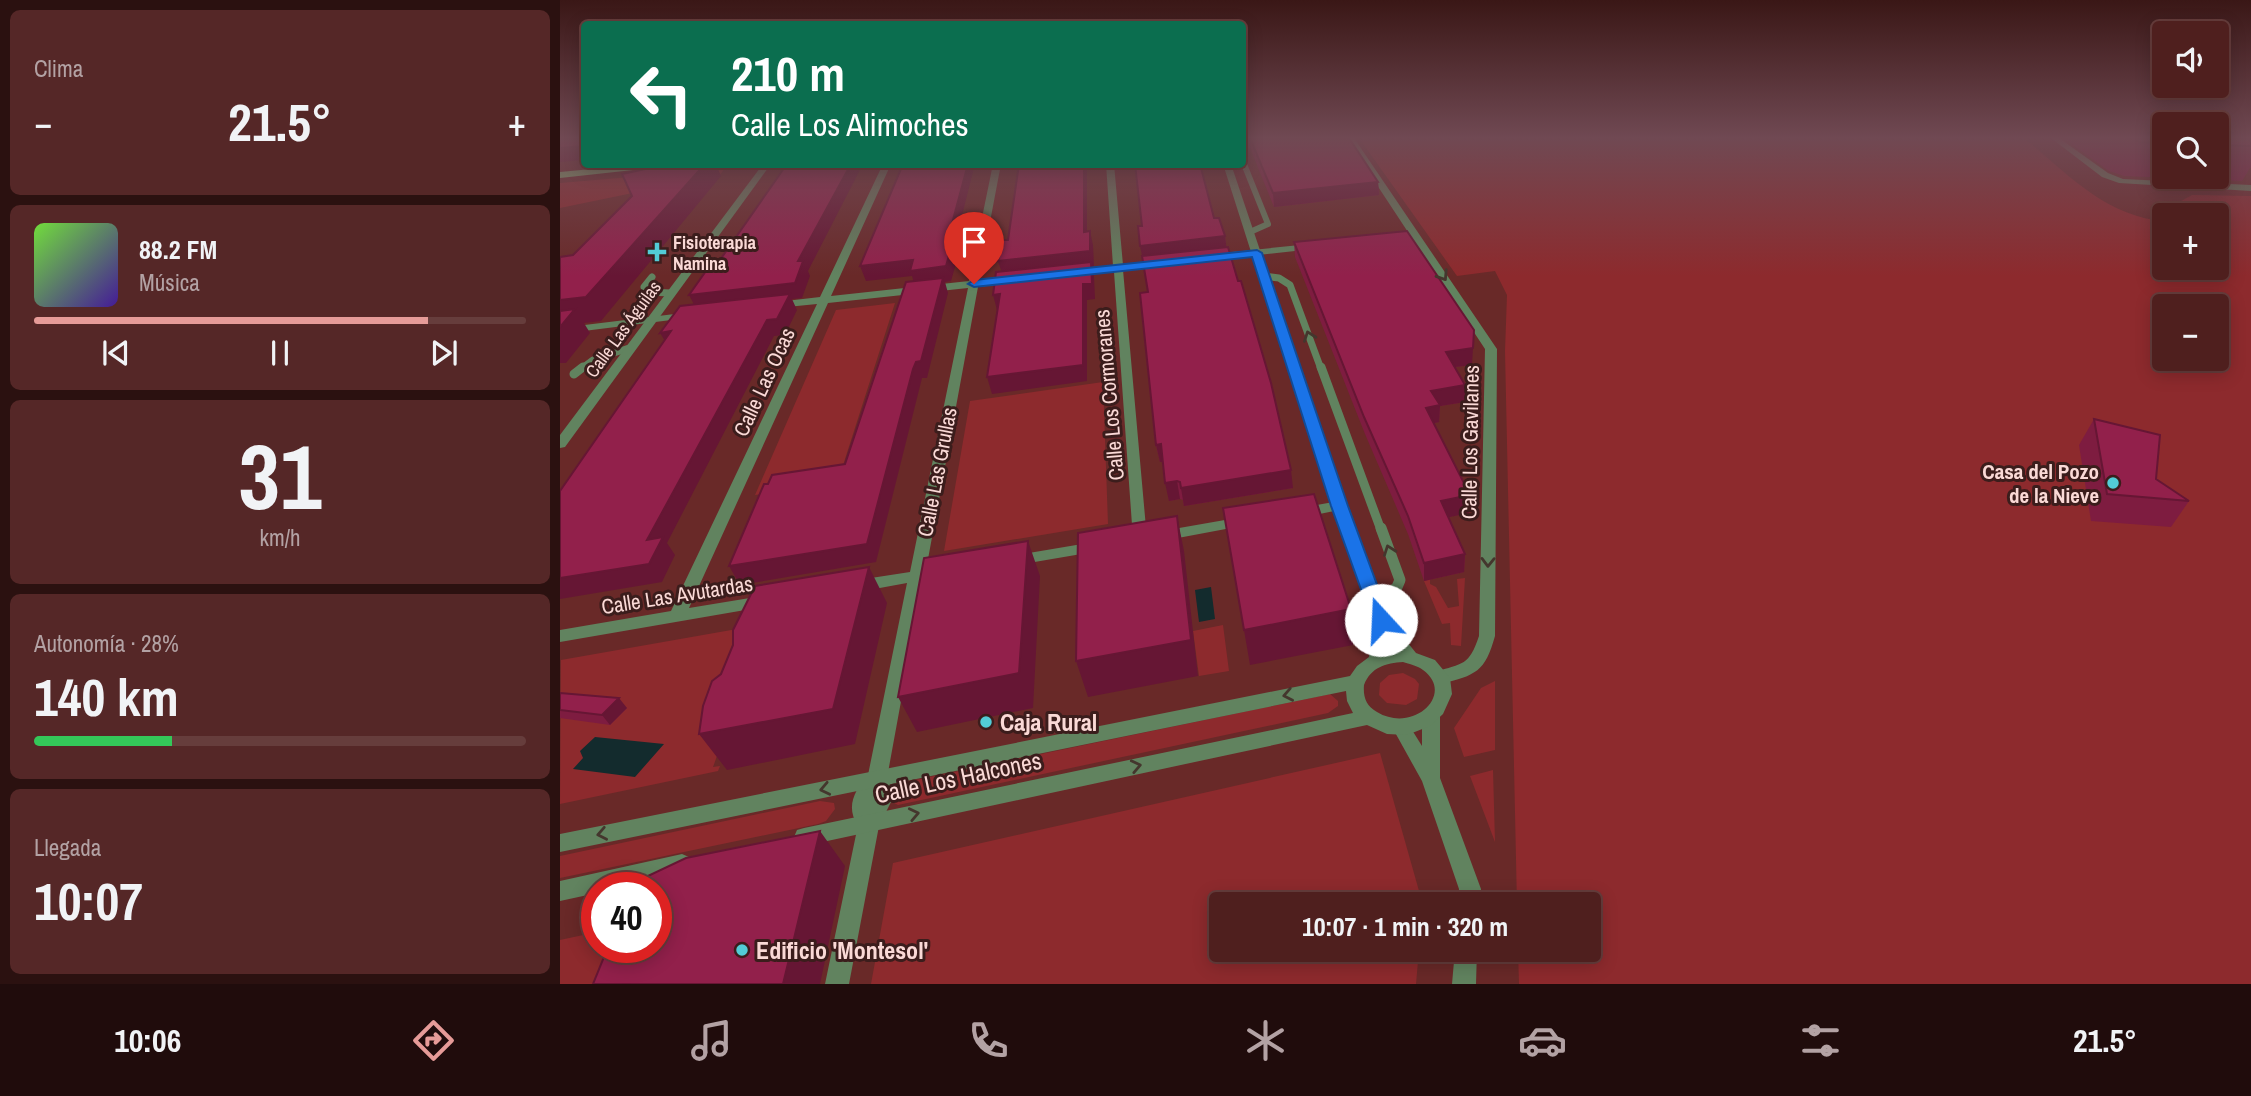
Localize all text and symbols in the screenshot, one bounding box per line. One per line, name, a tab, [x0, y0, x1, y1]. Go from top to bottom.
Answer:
map controls	[2152, 21, 2229, 371]
button: sound	[2152, 21, 2229, 98]
text: 210 m	[731, 40, 845, 106]
icon: left	[616, 49, 707, 140]
text: Clima	[34, 53, 83, 84]
text: 21.5°	[228, 87, 332, 157]
text: −	[34, 97, 52, 148]
text: +	[508, 97, 526, 148]
text: Calle Los Alimoches	[731, 103, 969, 146]
button: search	[2152, 112, 2229, 189]
button: +	[2152, 203, 2229, 280]
pin	[944, 212, 1004, 284]
icon: arrive	[955, 223, 993, 261]
place label: Fisioterapia Namina	[673, 230, 757, 276]
text: 88.2 FM	[139, 232, 217, 267]
marker: Fisioterapia Namina	[647, 242, 667, 262]
text: Música	[139, 267, 200, 298]
one-way arrow	[1434, 268, 1447, 281]
street label: Calle Las Águilas	[579, 276, 667, 382]
button: −	[2152, 294, 2229, 371]
street label: Calle Los Cormoranes	[1087, 308, 1131, 482]
street label: Calle Las Ocas	[726, 323, 802, 441]
one-way arrow	[1304, 331, 1318, 343]
icon: previous	[97, 334, 135, 372]
icon: pause	[261, 334, 299, 372]
icon: next	[425, 334, 463, 372]
street label: Calle Los Gavilanes	[1454, 365, 1486, 519]
street label: Calle Las Grullas	[910, 405, 964, 539]
text: 31	[239, 415, 322, 537]
place label: Casa del Pozo de la Nieve	[1982, 457, 2099, 510]
marker: Casa del Pozo de la Nieve	[2105, 475, 2121, 491]
text: km/h	[260, 522, 300, 553]
one-way arrow	[1383, 544, 1397, 556]
one-way arrow	[1480, 557, 1496, 568]
street label: Calle Las Avutardas	[599, 569, 755, 621]
position arrow	[1344, 583, 1418, 657]
text: Autonomía · 28%	[34, 628, 179, 659]
text: 140 km	[34, 662, 179, 732]
one-way arrow	[1282, 687, 1294, 702]
place label: Caja Rural	[1000, 706, 1097, 738]
marker: Caja Rural	[978, 714, 994, 730]
street label: Calle Los Halcones	[872, 744, 1044, 810]
one-way arrow	[1130, 760, 1142, 775]
one-way arrow	[819, 781, 831, 796]
one-way arrow	[908, 807, 920, 822]
one-way arrow	[596, 826, 608, 841]
text: Llegada	[34, 832, 101, 863]
text: 10:07	[34, 866, 143, 936]
speed limit sign: 40	[581, 872, 672, 963]
text: 10:07 · 1 min · 320 m	[1302, 909, 1508, 944]
place label: Edificio 'Montesol'	[756, 934, 928, 966]
marker: Edificio 'Montesol'	[734, 942, 750, 958]
icon: directions	[409, 1016, 458, 1065]
icon: music	[687, 1016, 736, 1065]
icon: phone	[964, 1016, 1013, 1065]
icon: climate	[1241, 1016, 1290, 1065]
icon: car	[1518, 1016, 1567, 1065]
icon: filters	[1796, 1016, 1845, 1065]
text: 10:06	[114, 1019, 181, 1062]
text: 21.5°	[2073, 1019, 2137, 1062]

